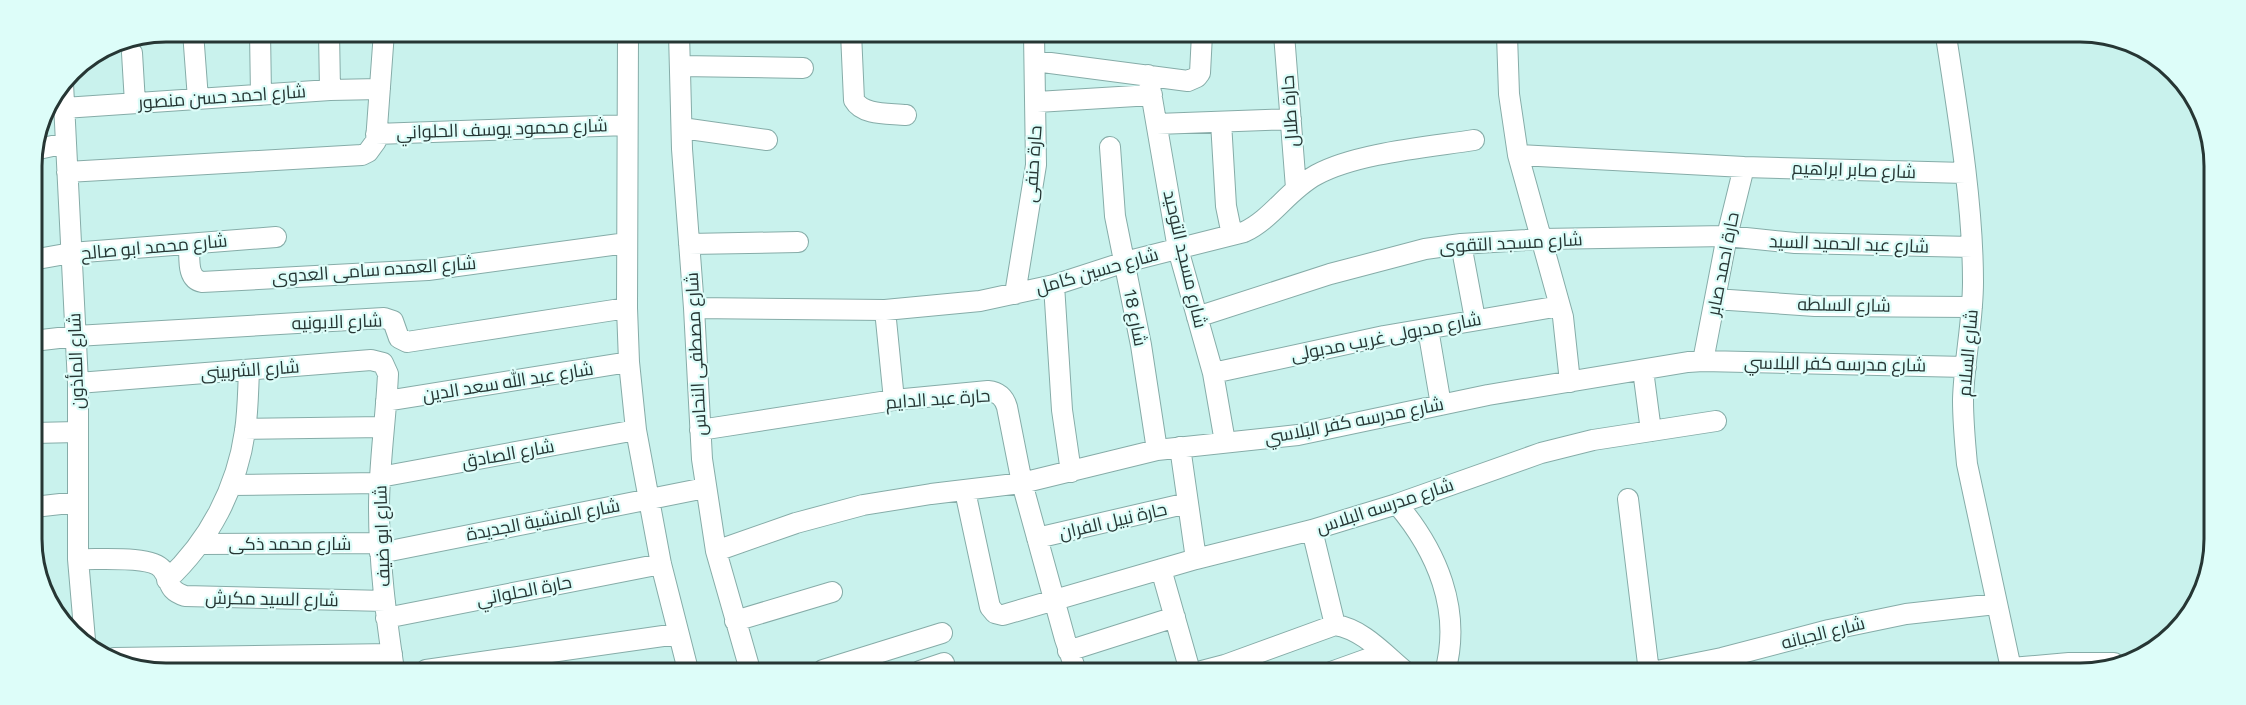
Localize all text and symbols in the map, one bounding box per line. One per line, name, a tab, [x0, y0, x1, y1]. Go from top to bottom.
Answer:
street label: حارة طلال	[1274, 74, 1305, 148]
street label: شارع احمد حسن منصور	[136, 77, 307, 116]
street label: شارع محمود يوسف الحلواني	[396, 111, 608, 147]
street label: حارة حنفى	[1016, 125, 1049, 203]
street label: شارع صابر ابراهيم	[1791, 154, 1917, 185]
street label: شارع مسجد التوحيد	[1157, 187, 1214, 330]
street label: حارة احمد صابر	[1699, 210, 1746, 319]
street label: شارع مسجد التقوى	[1439, 225, 1583, 260]
street label: شارع محمد ابو صالح	[79, 227, 229, 266]
street label: شارع عبد الحميد السيد	[1768, 227, 1930, 260]
street label: شارع حسين كامل	[1032, 240, 1162, 301]
street label: شارع العمده سامى العدوى	[271, 249, 477, 290]
street label: شارع مصطفى النحاس	[678, 272, 713, 436]
street label: شارع 18	[1117, 285, 1154, 348]
street label: شارع السلطه	[1797, 290, 1891, 319]
street label: شارع مدبولى غريب مدبولى	[1288, 305, 1483, 368]
street label: شارع الابونيه	[291, 306, 383, 337]
street label: شارع السلام	[1950, 308, 1985, 398]
street label: شارع المأذون	[60, 312, 91, 410]
street label: شارع مدرسه كفر البلاسي	[1744, 348, 1926, 379]
street label: شارع الشربينى	[199, 353, 300, 386]
street label: شارع عبد الله سعد الدين	[420, 355, 595, 408]
street label: حارة عبد الدايم	[885, 381, 991, 416]
street label: شارع مدرسه كفر البلاسي	[1262, 390, 1446, 451]
street label: شارع الصادق	[460, 432, 556, 475]
street label: شارع مدرسه البلاس	[1313, 471, 1457, 540]
street label: شارع ابو ضيف	[366, 485, 397, 587]
street label: شارع المنشية الجديدة	[464, 491, 622, 548]
street label: حارة نبيل الفران	[1056, 495, 1169, 546]
street label: شارع محمد ذكى	[229, 530, 351, 557]
street label: حارة الحلواني	[474, 568, 574, 614]
street label: شارع السيد مكرش	[205, 584, 339, 613]
street label: شارع الجبانه	[1778, 609, 1868, 656]

